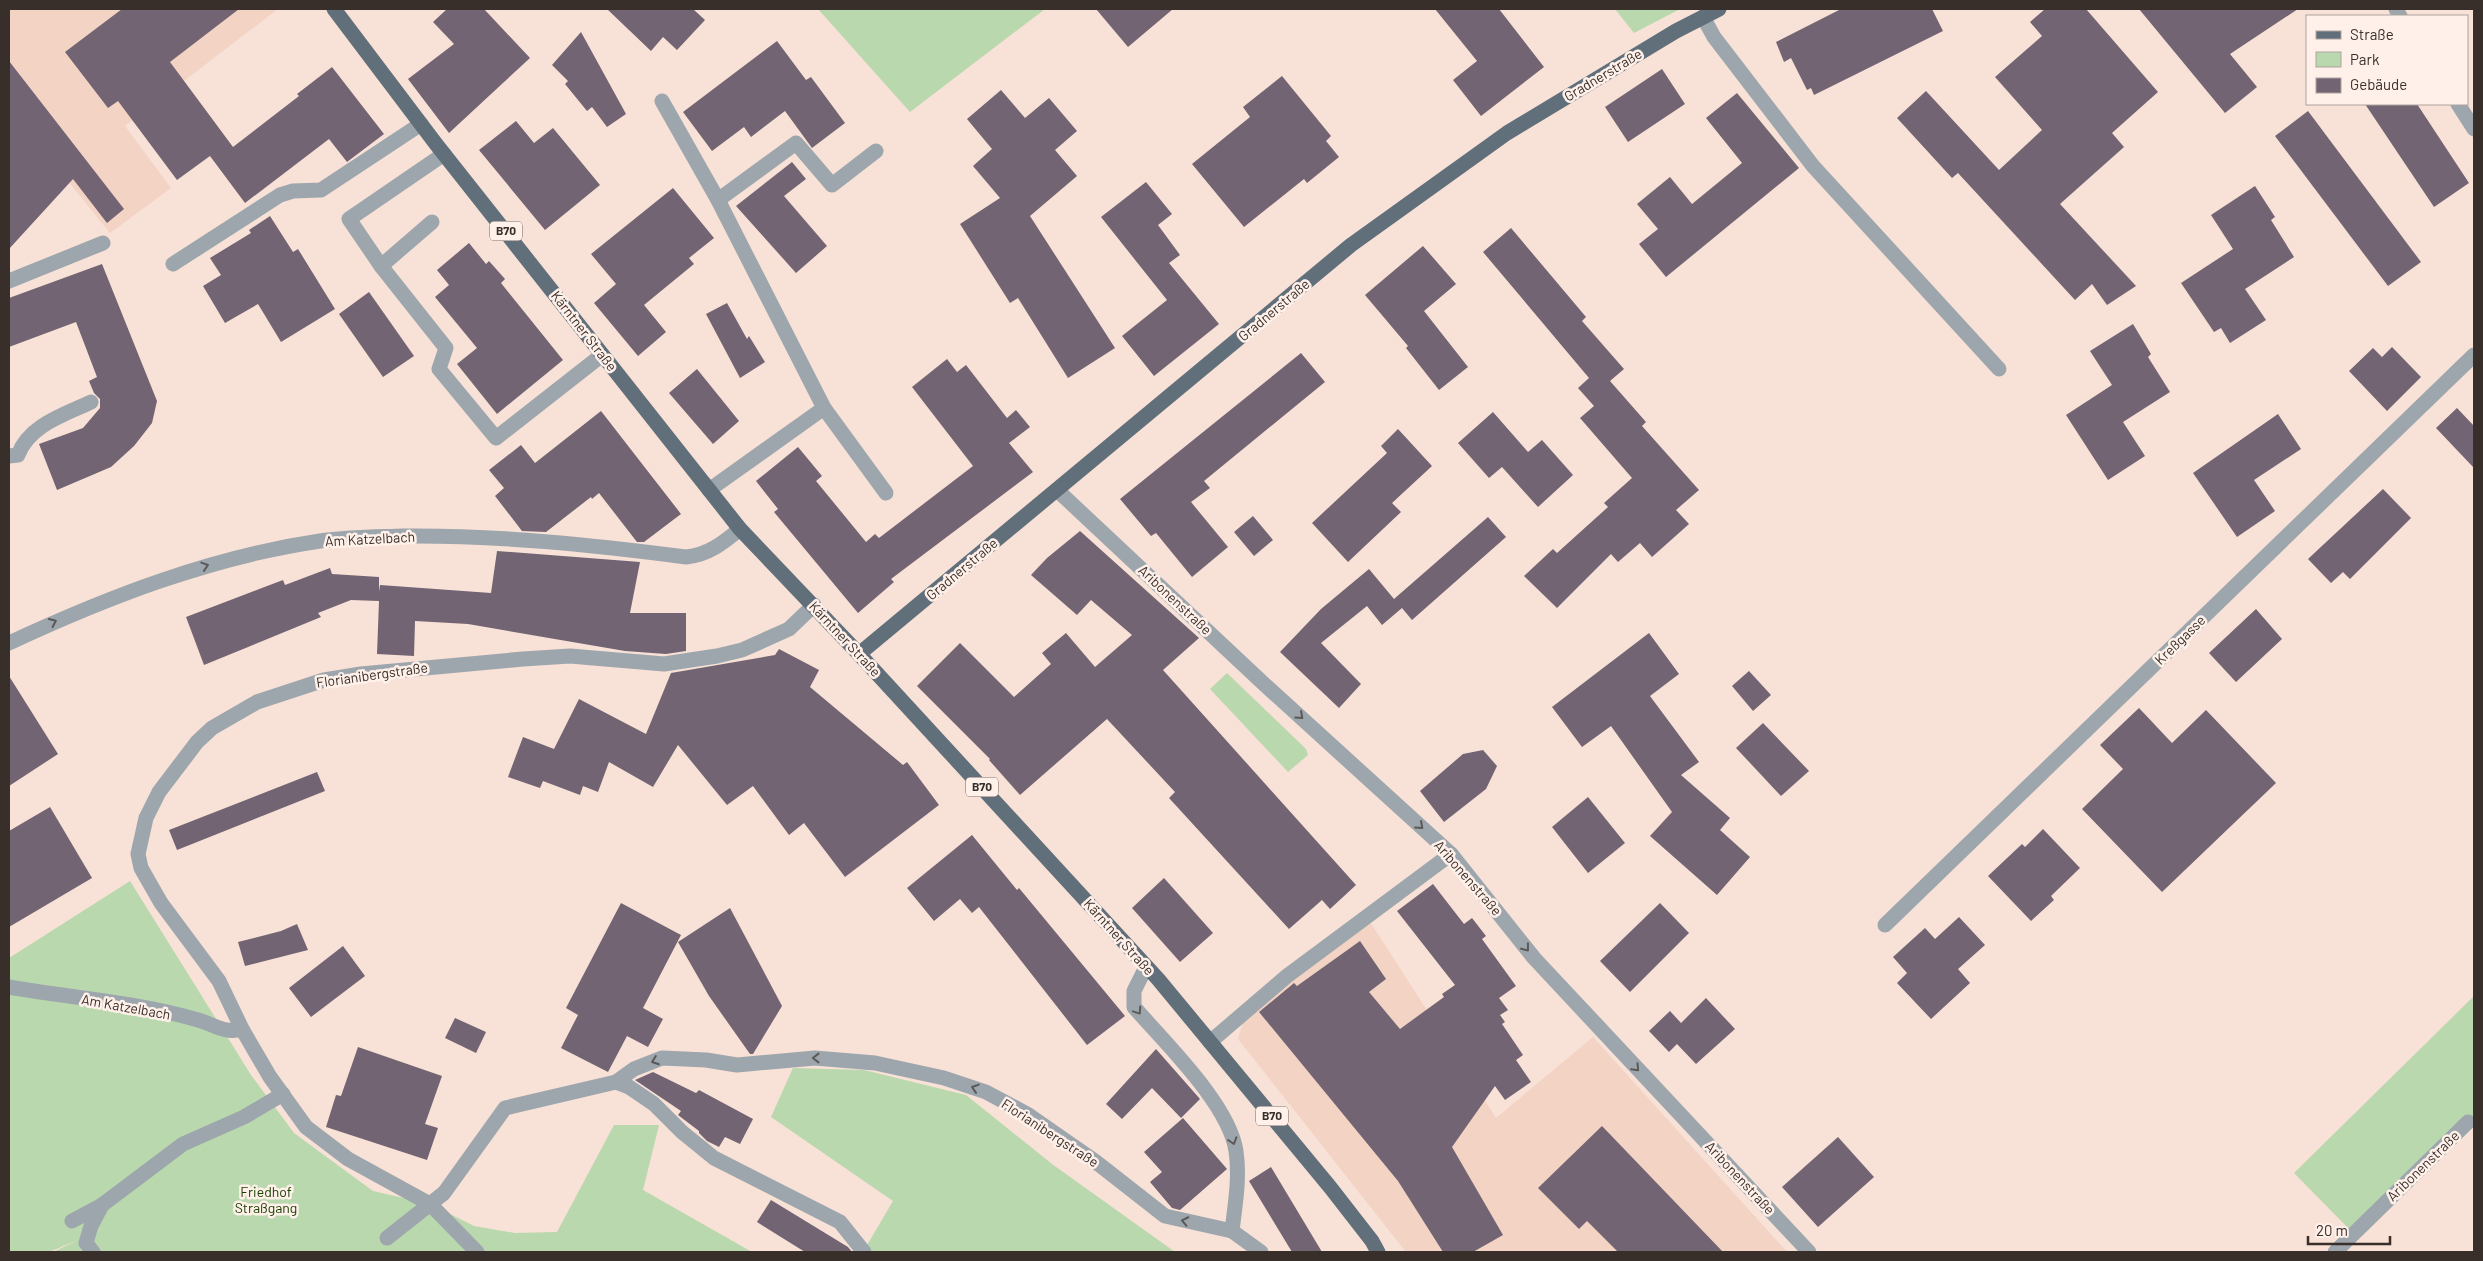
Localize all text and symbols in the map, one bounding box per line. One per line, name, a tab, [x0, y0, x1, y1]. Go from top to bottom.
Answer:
legend	[2306, 15, 2468, 105]
text: Straße	[2350, 25, 2394, 43]
street label: Gradnerstraße	[1561, 45, 1645, 104]
text: Park	[2350, 50, 2380, 68]
text: Gebäude	[2350, 75, 2407, 93]
road number: B70	[490, 222, 522, 240]
street label: Gradnerstraße	[1235, 275, 1313, 344]
street label: Kärntner Straße	[548, 287, 621, 374]
street label: Am Katzelbach	[324, 528, 415, 549]
street label: Gradnerstraße	[923, 534, 1001, 603]
street label: Aribonenstraße	[1135, 561, 1216, 638]
one-way arrow	[201, 562, 209, 572]
street label: Kärntner Straße	[806, 597, 885, 680]
street label: Kreßgasse	[2151, 611, 2209, 668]
one-way arrow	[48, 618, 57, 628]
street label: Florianibergstraße	[315, 658, 429, 691]
one-way arrow	[1295, 710, 1304, 719]
road number: B70	[966, 778, 998, 796]
one-way arrow	[1415, 820, 1424, 829]
street label: Aribonenstraße	[1431, 837, 1506, 919]
street label: Kärntner Straße	[1081, 895, 1158, 978]
one-way arrow	[1521, 942, 1529, 951]
street label: Am Katzelbach	[80, 990, 172, 1023]
one-way arrow	[1132, 1006, 1142, 1015]
one-way arrow	[812, 1053, 820, 1063]
one-way arrow	[651, 1055, 660, 1065]
one-way arrow	[1630, 1062, 1639, 1071]
one-way arrow	[971, 1084, 980, 1094]
street label: Florianibergstraße	[999, 1095, 1102, 1170]
road number: B70	[1256, 1106, 1288, 1126]
street label: Aribonenstraße	[2383, 1127, 2462, 1204]
one-way arrow	[1227, 1136, 1237, 1144]
street label: Aribonenstraße	[1702, 1137, 1779, 1218]
park label: Friedhof Straßgang	[235, 1183, 297, 1216]
scale bar	[2308, 1214, 2390, 1246]
one-way arrow	[1180, 1216, 1189, 1227]
text: 20 m	[2316, 1221, 2348, 1239]

